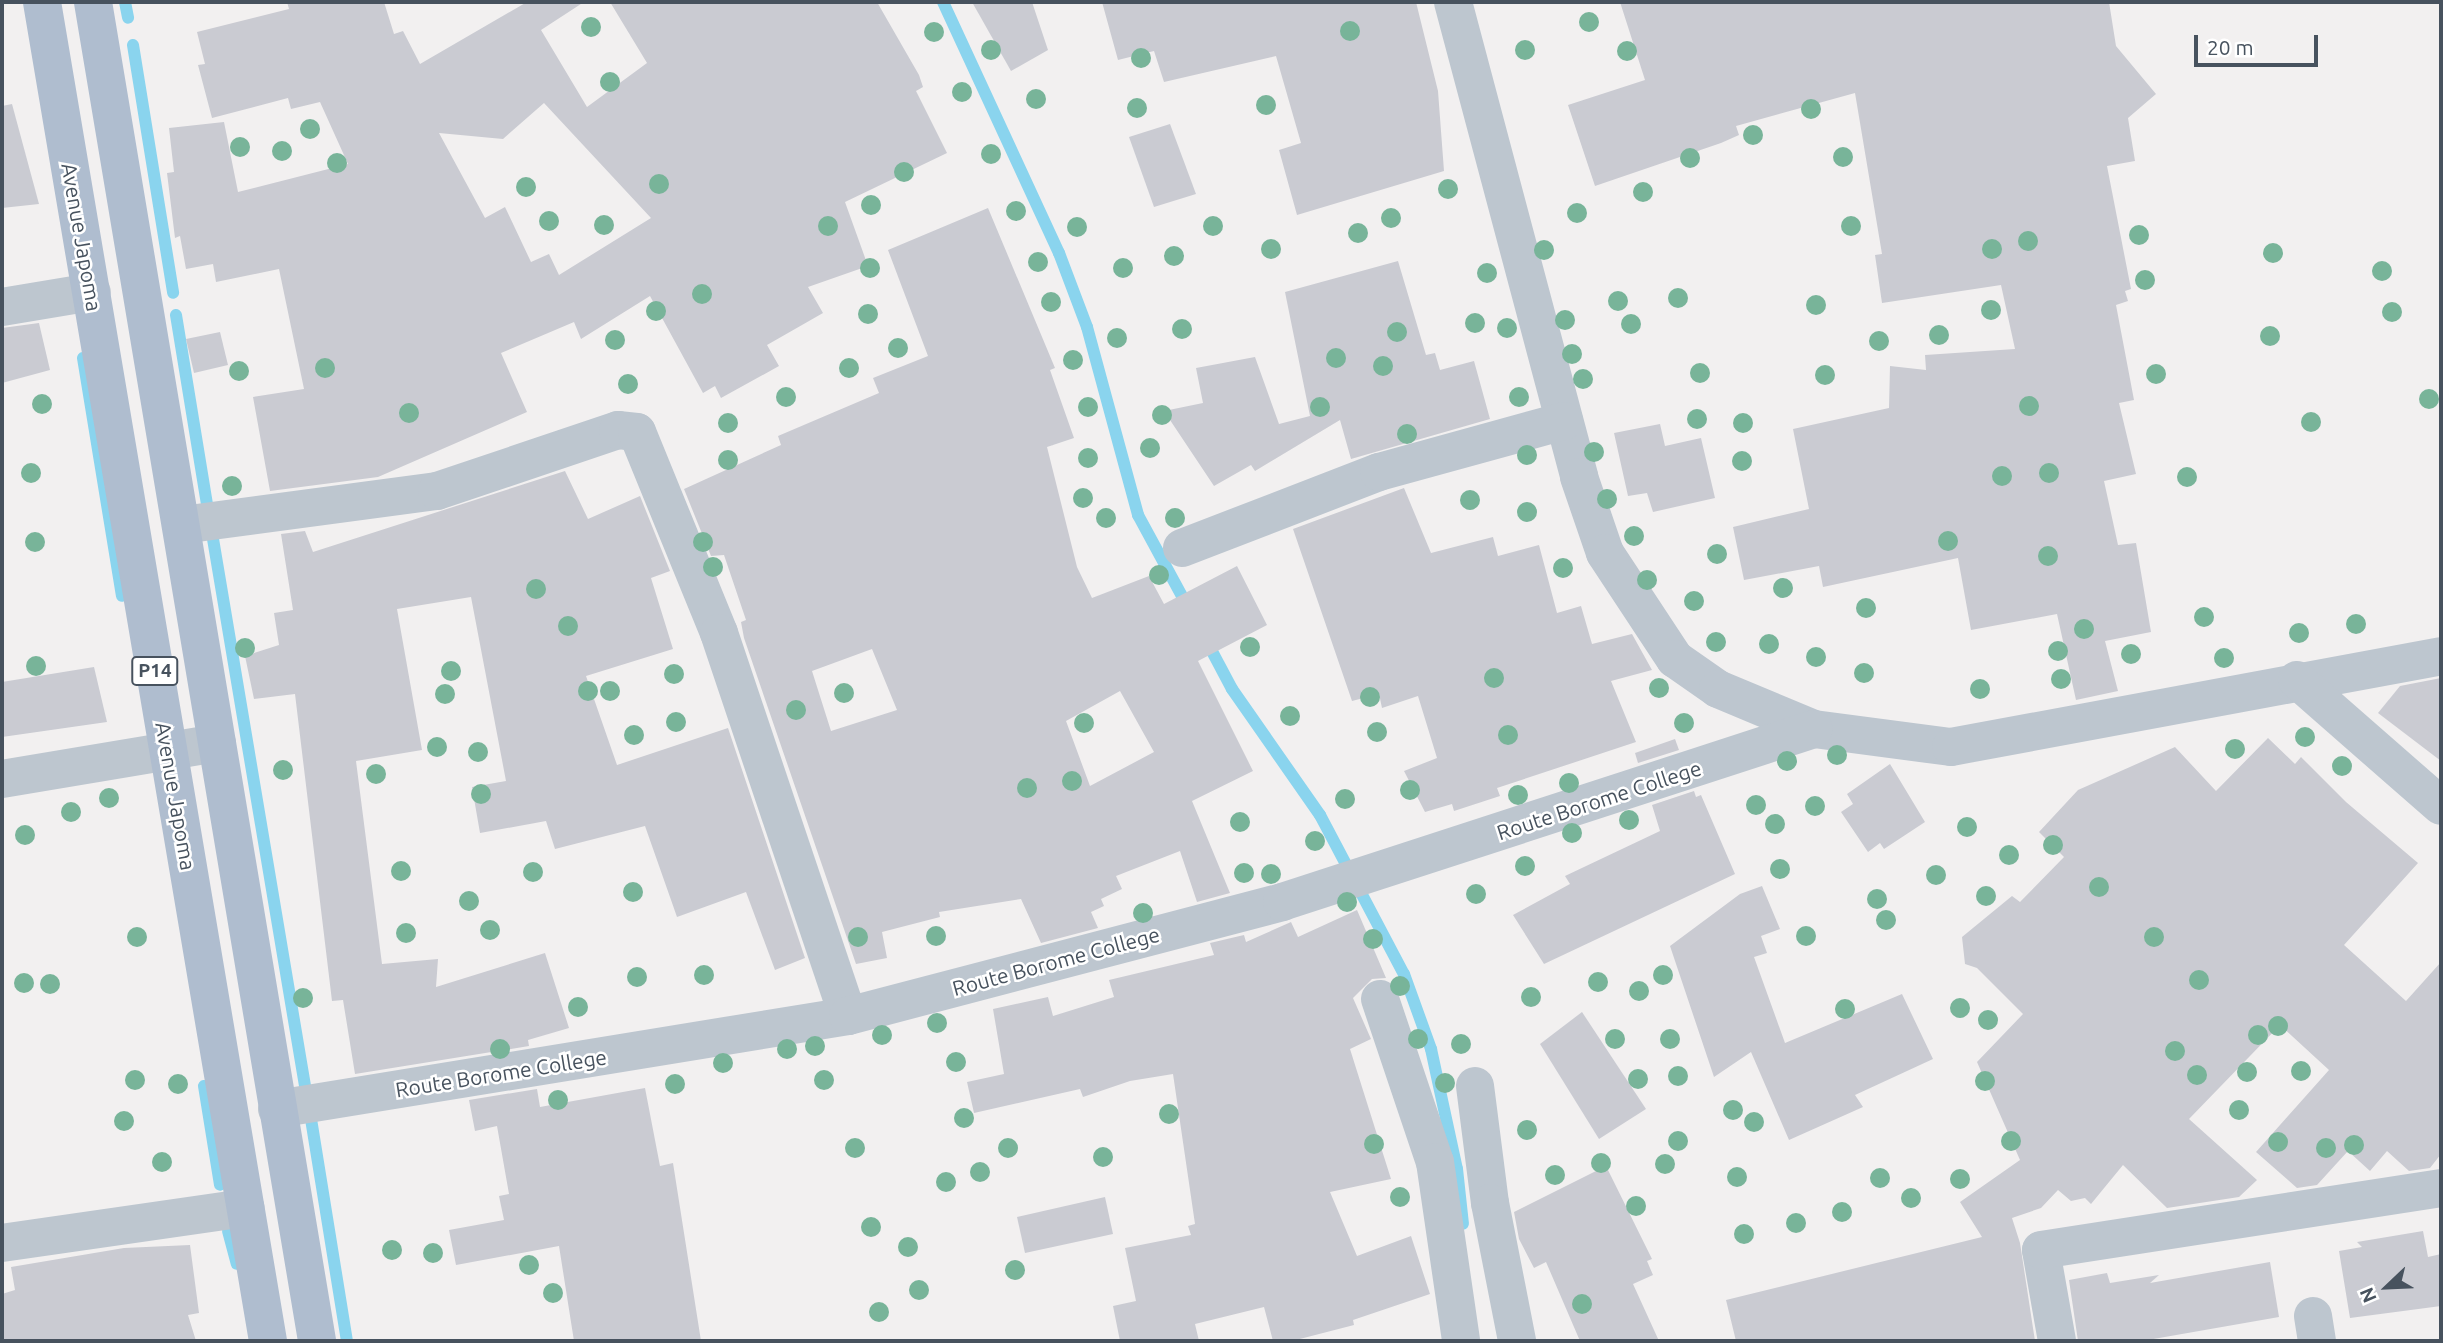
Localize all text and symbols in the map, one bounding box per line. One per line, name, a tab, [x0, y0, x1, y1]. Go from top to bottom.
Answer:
scale bar	[2198, 21, 2322, 65]
text: 20 m	[2207, 35, 2254, 59]
street label: Avenue Japoma	[57, 161, 107, 313]
road number: P14	[130, 656, 180, 686]
street label: Avenue Japoma	[151, 720, 201, 872]
street label: Route Borome College	[1493, 755, 1705, 845]
street label: Route Borome College	[950, 921, 1162, 1001]
street label: Route Borome College	[393, 1044, 609, 1102]
north arrow	[2352, 1252, 2422, 1322]
text: N	[2355, 1284, 2381, 1306]

